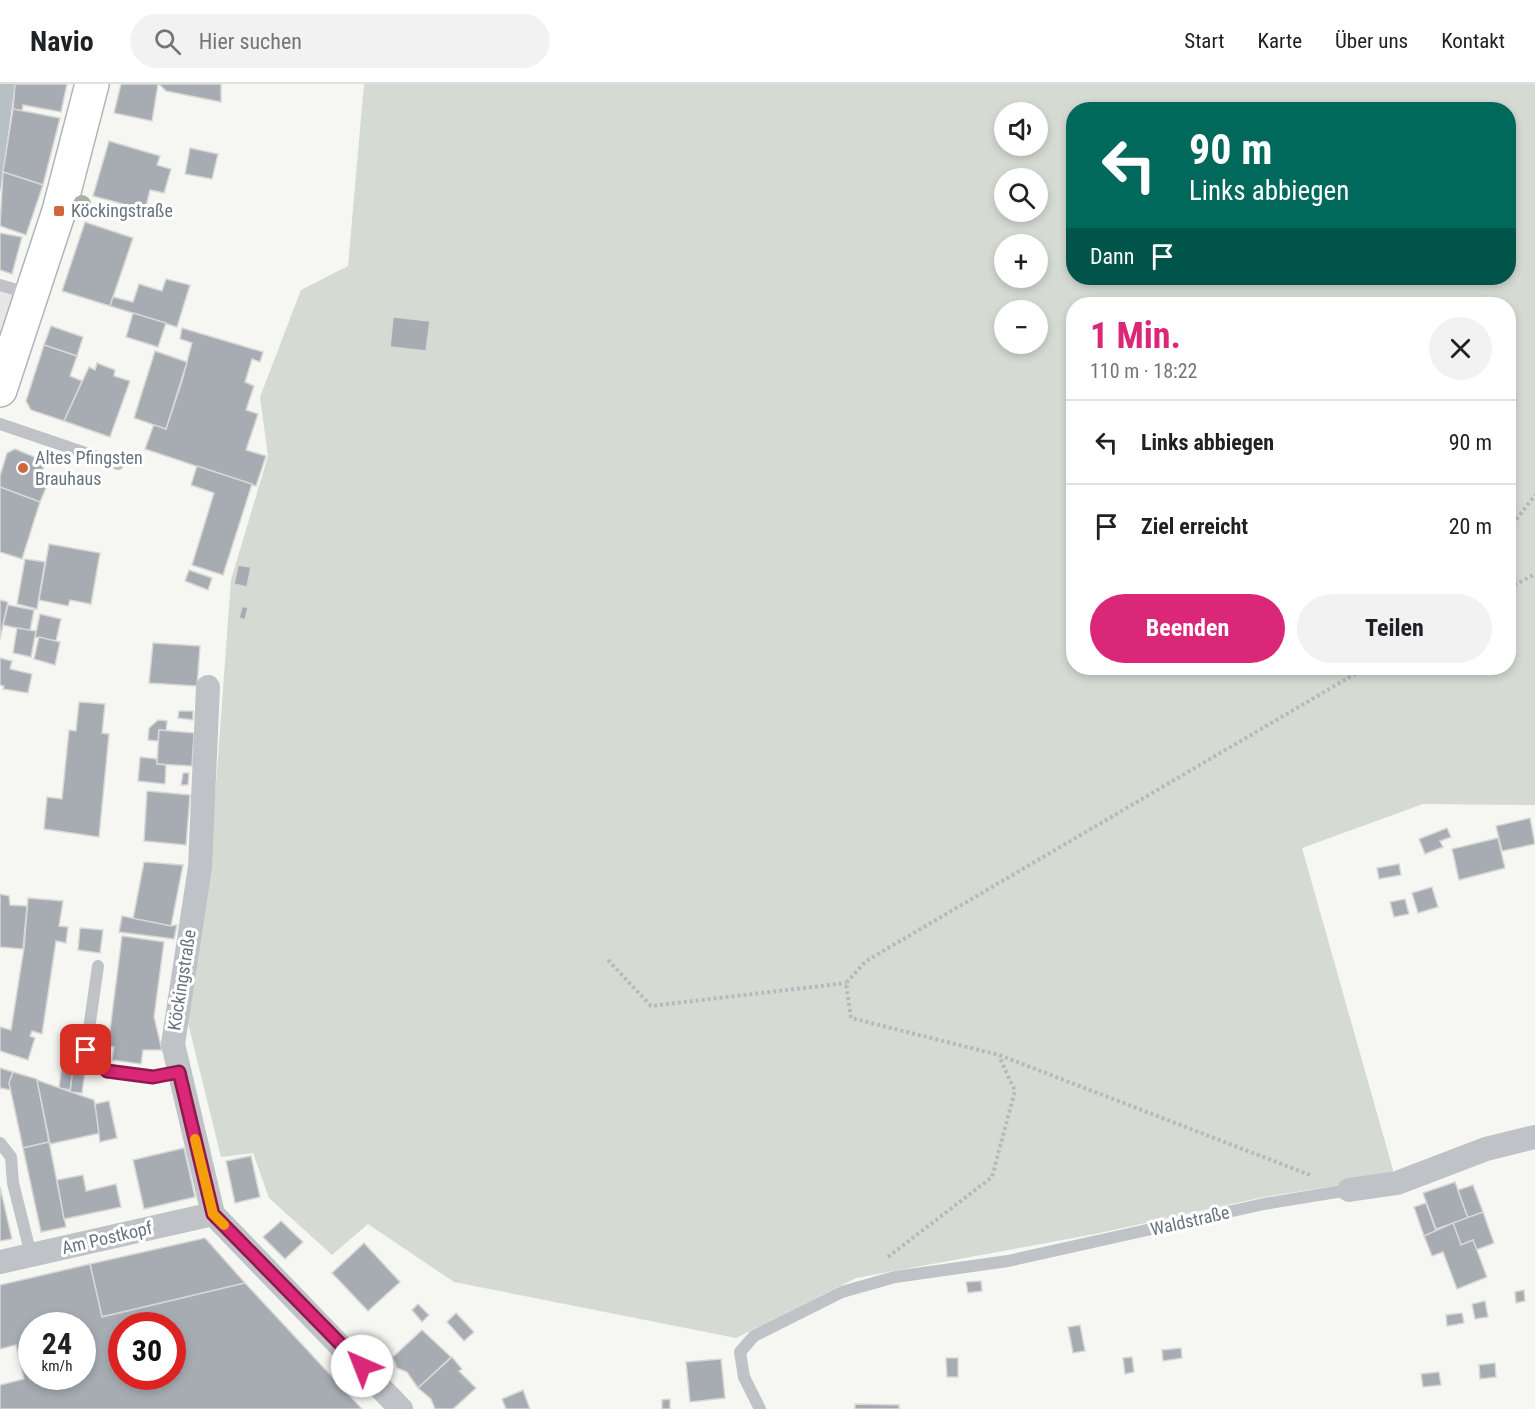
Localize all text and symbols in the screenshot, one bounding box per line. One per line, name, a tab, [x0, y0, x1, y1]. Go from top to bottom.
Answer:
search box	[130, 14, 550, 68]
text: Navio	[30, 25, 94, 58]
icon: search	[151, 25, 184, 58]
text: Hier suchen	[199, 29, 302, 54]
text: Start	[1184, 29, 1225, 53]
text: Karte	[1258, 29, 1302, 53]
text: Über uns	[1335, 29, 1408, 53]
text: Kontakt	[1441, 29, 1505, 53]
map controls	[994, 102, 1048, 354]
button: sound	[994, 102, 1048, 156]
text: 90 m	[1189, 125, 1272, 174]
icon: left	[1090, 126, 1168, 204]
button: search	[994, 168, 1048, 222]
text: Links abbiegen	[1189, 175, 1349, 207]
place label: Köckingstraße	[71, 200, 173, 221]
marker: Köckingstraße	[52, 204, 66, 218]
button: +	[994, 234, 1048, 288]
icon: arrive	[1146, 240, 1179, 273]
text: Dann	[1090, 244, 1134, 269]
button: −	[994, 300, 1048, 354]
text: 1 Min.	[1090, 315, 1181, 357]
button: close	[1429, 317, 1492, 380]
text: 110 m · 18:22	[1090, 359, 1197, 383]
icon: left	[1090, 426, 1123, 459]
text: Links abbiegen	[1141, 430, 1274, 455]
text: 90 m	[1449, 430, 1492, 455]
place label: Altes Pfingsten Brauhaus	[35, 447, 143, 489]
marker: Altes Pfingsten Brauhaus	[16, 461, 30, 475]
icon: arrive	[1090, 510, 1123, 543]
text: Ziel erreicht	[1141, 514, 1248, 539]
text: 20 m	[1449, 514, 1492, 539]
button: Beenden	[1090, 594, 1285, 663]
button: Teilen	[1297, 594, 1492, 663]
street label: Köckingstraße	[163, 928, 200, 1032]
pin	[60, 1024, 111, 1075]
icon: arrive	[69, 1033, 102, 1066]
street label: Waldstraße	[1148, 1201, 1231, 1240]
street label: Am Postkopf	[60, 1217, 154, 1258]
speed limit sign: 30	[108, 1312, 186, 1390]
text: 24	[42, 1326, 72, 1361]
position arrow	[330, 1334, 394, 1398]
text: km/h	[42, 1357, 72, 1375]

